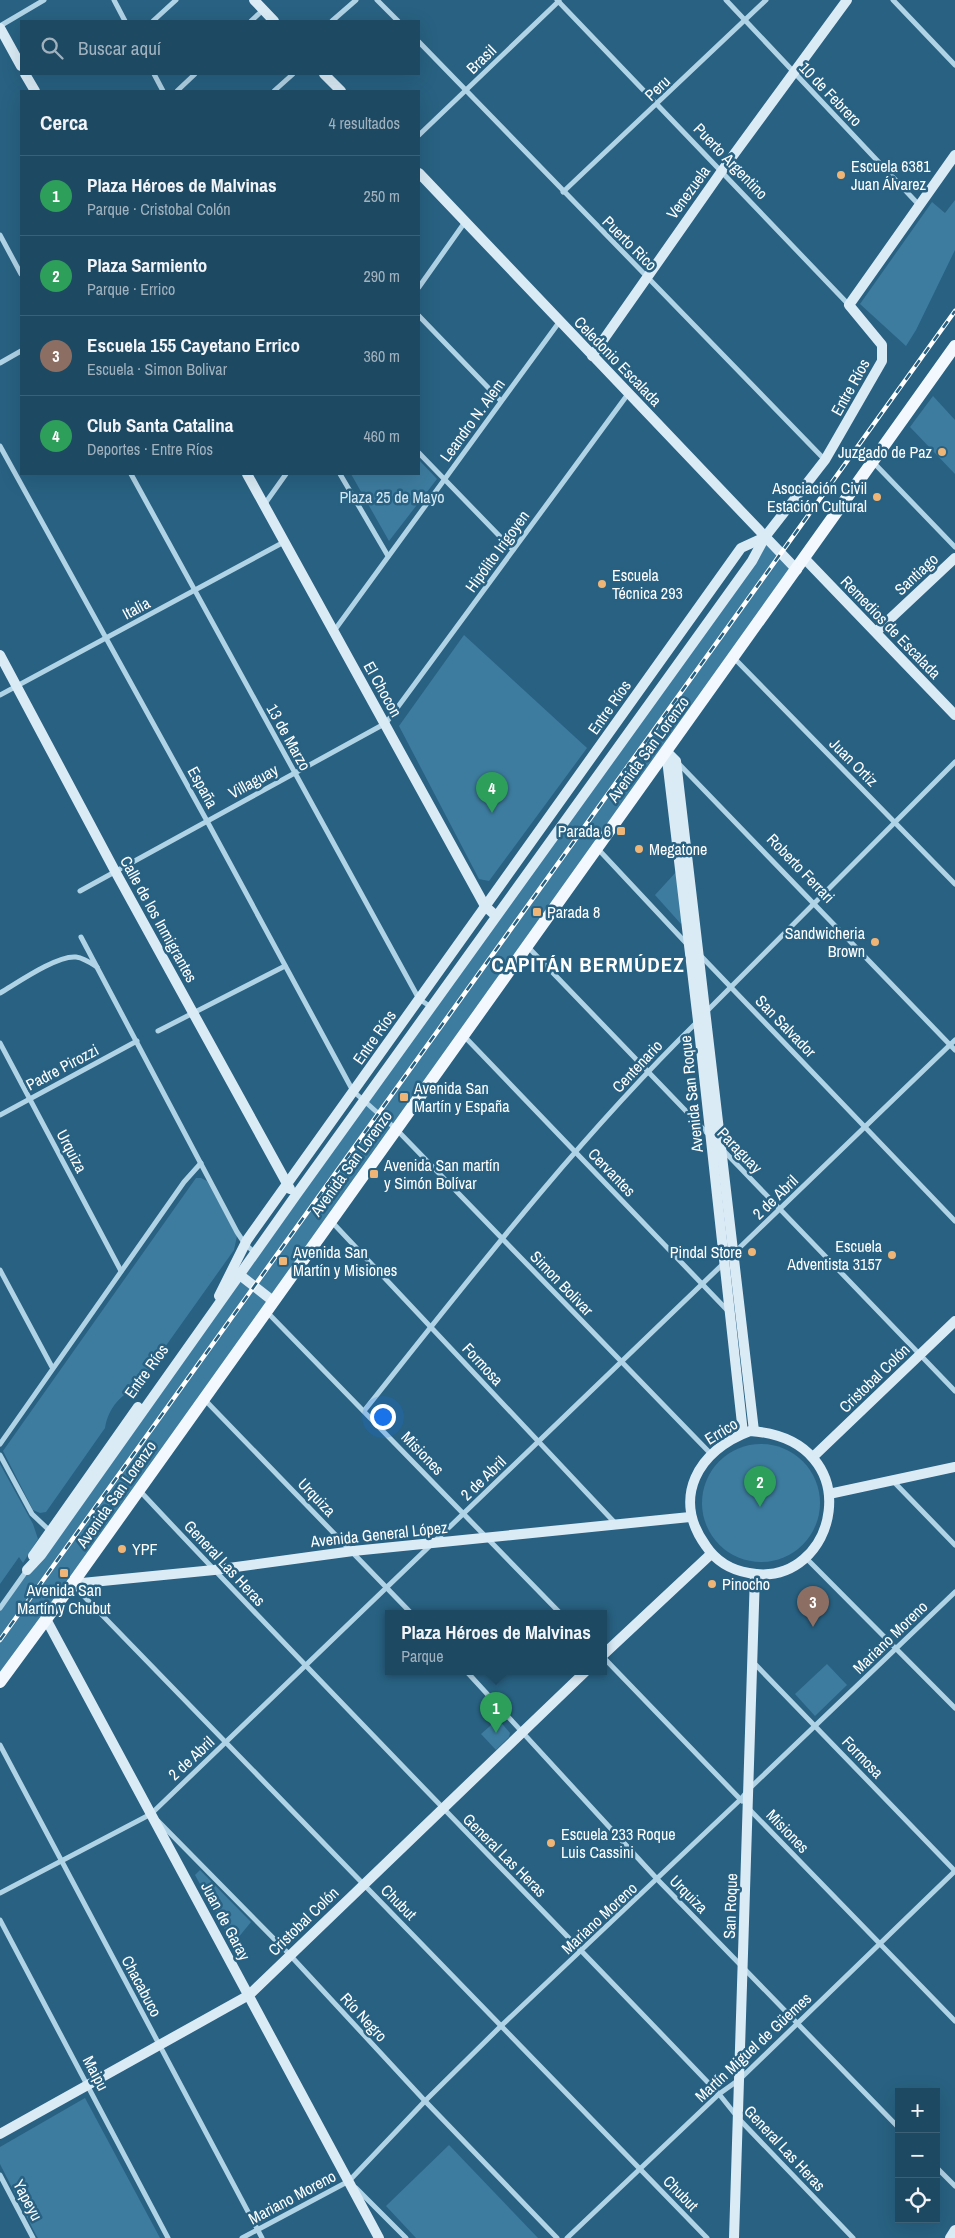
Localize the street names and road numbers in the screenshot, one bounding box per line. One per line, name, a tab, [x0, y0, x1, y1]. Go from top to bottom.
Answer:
street label: Brasil	[461, 39, 501, 79]
street label: 10 de Febrero	[795, 57, 867, 131]
street label: Peru	[639, 70, 675, 106]
street label: Puerto Argentino	[689, 118, 773, 204]
street label: Venezuela	[661, 160, 715, 223]
street label: Puerto Rico	[598, 211, 662, 275]
street label: Celedonio Escalada	[569, 311, 667, 411]
street label: Entre Ríos	[825, 355, 875, 419]
street label: Leandro N. Alem	[434, 374, 510, 466]
street label: Hipólito Irigoyen	[460, 506, 534, 596]
street label: Santiago	[889, 548, 943, 600]
street label: Remedios de Escalada	[836, 571, 947, 684]
street label: Italia	[118, 591, 154, 624]
street label: El Chocon	[359, 657, 407, 721]
street label: Entre Ríos	[582, 675, 636, 739]
street label: Avenida San Lorenzo	[601, 692, 694, 807]
street label: 13 de Marzo	[262, 700, 316, 774]
street label: Juan Ortiz	[825, 733, 883, 791]
street label: Villaguay	[224, 758, 282, 804]
street label: España	[183, 762, 224, 812]
street label: Roberto Ferrari	[762, 828, 840, 908]
street label: Calle de los Inmigrantes	[115, 852, 203, 986]
street label: San Salvador	[751, 990, 822, 1062]
street label: Entre Ríos	[347, 1005, 401, 1069]
street label: Centenario	[607, 1035, 667, 1097]
street label: Avenida San Roque	[674, 1035, 708, 1154]
street label: Padre Pirozzi	[22, 1039, 102, 1095]
street label: Avenida San Lorenzo	[304, 1106, 397, 1221]
street label: Paraguay	[713, 1122, 768, 1178]
street label: Urquiza	[52, 1126, 93, 1177]
street label: Cervantes	[583, 1143, 641, 1201]
street label: 2 de Abril	[747, 1170, 803, 1224]
street label: Simon Bolivar	[525, 1246, 599, 1321]
street label: Formosa	[458, 1338, 509, 1391]
street label: Entre Ríos	[119, 1339, 173, 1403]
street label: Cristobal Colón	[834, 1339, 914, 1417]
street label: Errico	[700, 1412, 742, 1450]
street label: Misiones	[397, 1426, 449, 1480]
street label: Avenida San Lorenzo	[70, 1436, 161, 1553]
street label: 2 de Abril	[455, 1451, 511, 1505]
street label: Urquiza	[293, 1473, 341, 1522]
street label: General Las Heras	[179, 1515, 271, 1611]
street label: Avenida General López	[308, 1516, 449, 1552]
street label: Mariano Moreno	[848, 1596, 932, 1678]
street label: 2 de Abril	[163, 1731, 219, 1785]
street label: Formosa	[837, 1731, 889, 1784]
street label: Misiones	[762, 1804, 814, 1858]
street label: General Las Heras	[458, 1808, 552, 1902]
street label: Urquiza	[665, 1870, 714, 1919]
street label: San Roque	[718, 1873, 742, 1939]
street label: Mariano Moreno	[556, 1877, 642, 1959]
street label: Juan de Garay	[196, 1878, 256, 1965]
street label: Chubut	[376, 1879, 422, 1925]
street label: Cristobal Colón	[263, 1882, 343, 1960]
street label: Chacabuco	[117, 1952, 167, 2020]
street label: Martín Miguel de Güemes	[690, 1987, 816, 2107]
street label: Río Negro	[336, 1988, 392, 2046]
street label: Maipu	[78, 2052, 114, 2094]
street label: General Las Heras	[739, 2100, 831, 2196]
street label: Mariano Moreno	[244, 2165, 340, 2229]
street label: Chubut	[658, 2170, 704, 2216]
street label: Yapeyu	[8, 2176, 48, 2224]

